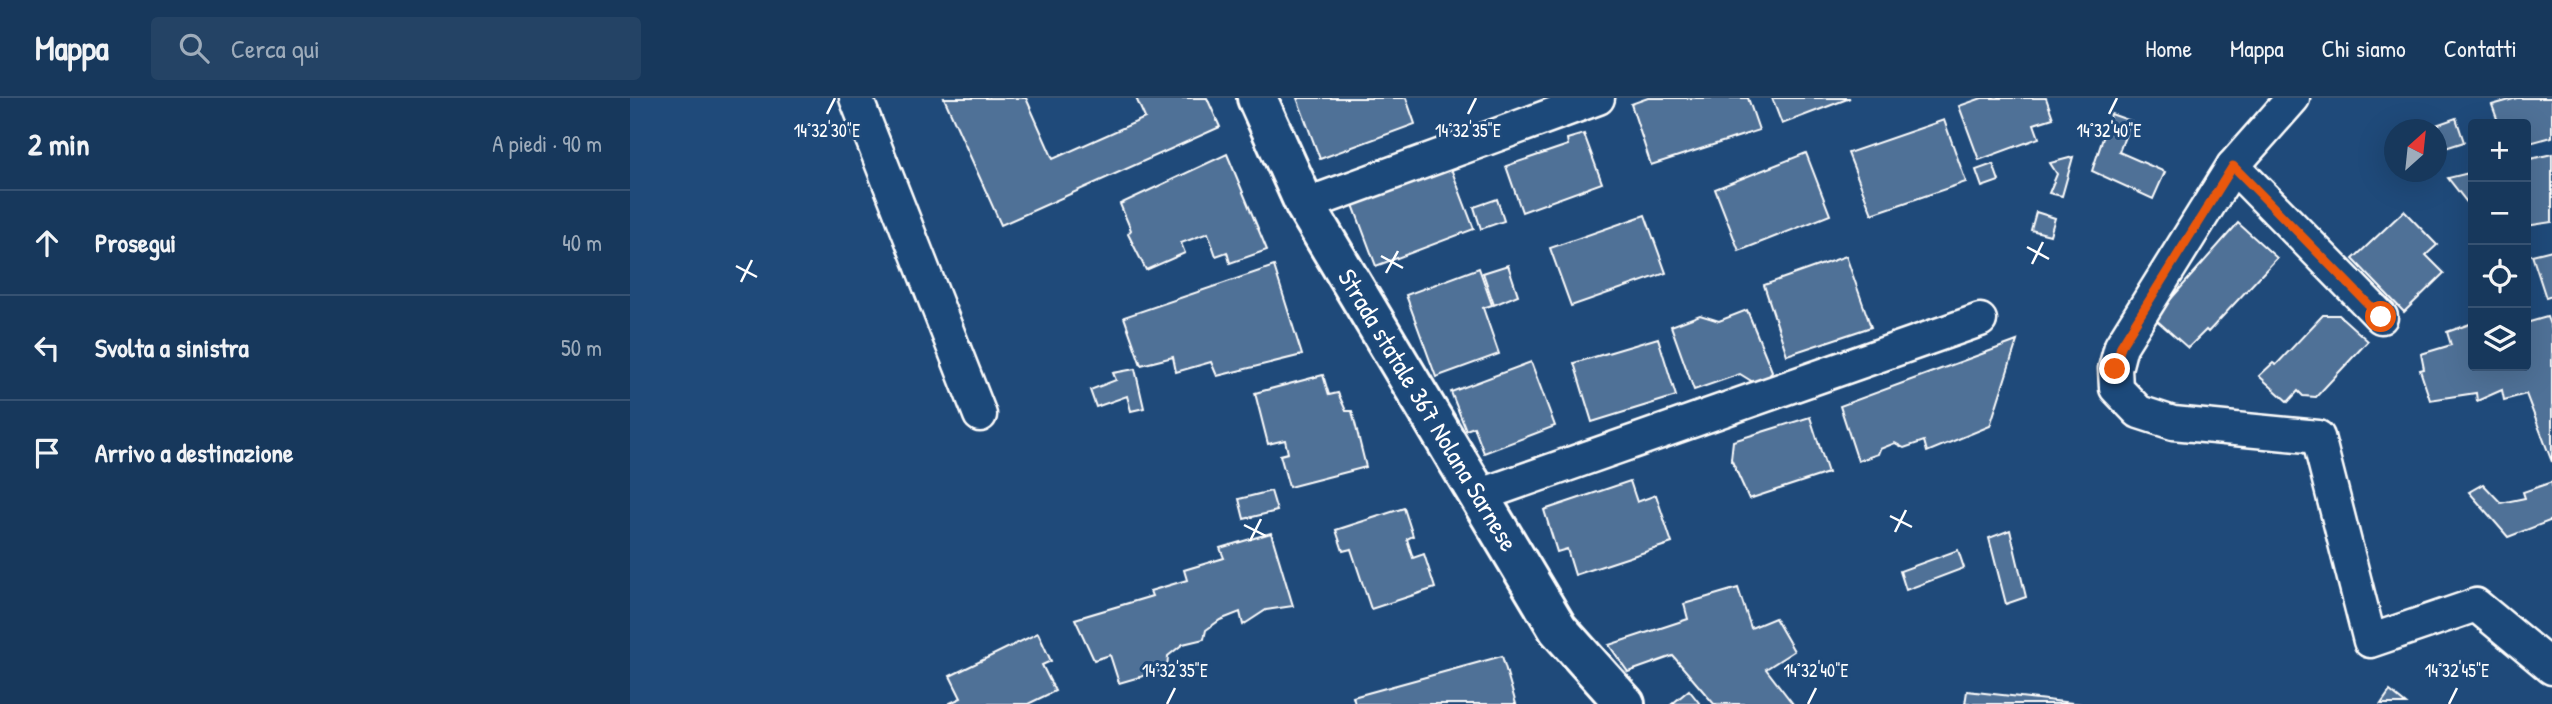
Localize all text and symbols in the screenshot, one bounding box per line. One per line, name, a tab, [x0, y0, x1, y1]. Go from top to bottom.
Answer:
search box	[151, 17, 641, 80]
text: Mappa	[35, 26, 109, 70]
icon: search	[175, 29, 213, 67]
text: Cerca qui	[231, 31, 320, 66]
text: Home	[2145, 32, 2192, 64]
text: Mappa	[2230, 32, 2284, 64]
text: Chi siamo	[2322, 32, 2406, 64]
text: Contatti	[2444, 32, 2517, 64]
text: 14°32'30"E	[794, 118, 860, 143]
text: 14°32'35"E	[1435, 118, 1501, 143]
text: 14°32'40"E	[2076, 118, 2142, 143]
north arrow	[2384, 119, 2447, 182]
map controls	[2468, 119, 2531, 371]
button: +	[2468, 119, 2531, 182]
text: 2 min	[28, 124, 90, 164]
text: A piedi · 90 m	[492, 128, 602, 159]
button: −	[2468, 182, 2531, 245]
icon: ahead	[28, 224, 66, 262]
text: Prosegui	[95, 225, 176, 260]
text: 40 m	[562, 227, 602, 258]
button: locate	[2468, 245, 2531, 308]
street label: Strada statale 367 Nolana Sarnese	[1330, 262, 1527, 558]
route start	[2365, 301, 2396, 332]
button: layers	[2468, 308, 2531, 371]
icon: left	[28, 329, 66, 367]
text: Svolta a sinistra	[95, 330, 249, 365]
text: 50 m	[561, 332, 602, 363]
route end	[2099, 353, 2130, 384]
icon: arrive	[28, 434, 66, 472]
text: Arrivo a destinazione	[95, 435, 293, 470]
text: 14°32'35"E	[1142, 658, 1208, 683]
text: 14°32'40"E	[1783, 658, 1849, 683]
text: 14°32'45"E	[2425, 658, 2489, 683]

